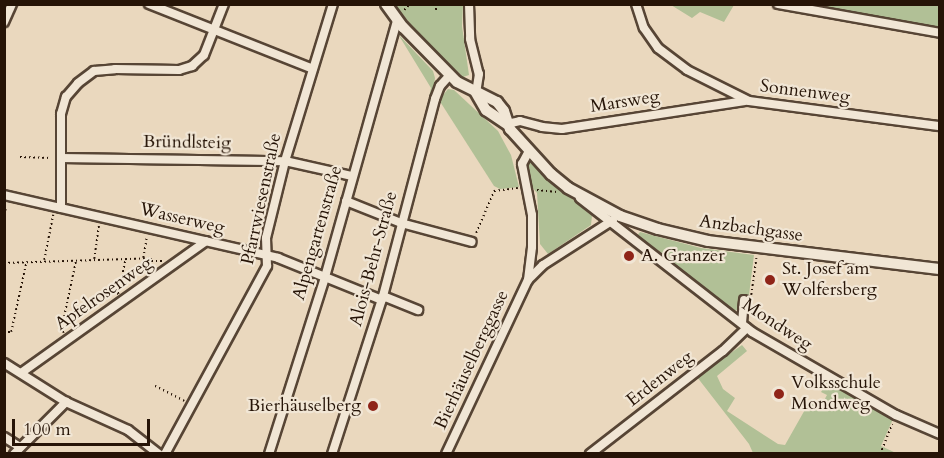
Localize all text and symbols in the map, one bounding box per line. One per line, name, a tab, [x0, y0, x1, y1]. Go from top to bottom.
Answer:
street label: Sonnenweg	[759, 76, 851, 108]
street label: Marsweg	[589, 86, 661, 118]
street label: Bründlsteig	[143, 131, 231, 155]
street label: Pfarrwiesenstraße	[237, 131, 287, 267]
street label: Alpengartenstraße	[288, 163, 348, 303]
street label: Alois-Behr-Straße	[346, 189, 402, 329]
street label: Wasserweg	[137, 199, 227, 239]
street label: Anzbachgasse	[698, 211, 804, 247]
place label: A. Granzer	[641, 245, 725, 267]
marker: A. Granzer	[622, 249, 636, 263]
street label: Apfelrosenweg	[51, 252, 157, 336]
place label: St. Josef am Wolfersberg	[782, 259, 877, 302]
marker: St. Josef am Wolfersberg	[763, 273, 777, 287]
street label: Bierhäuselberggasse	[430, 287, 514, 433]
street label: Mondweg	[738, 294, 816, 356]
street label: Erdenweg	[622, 346, 698, 412]
place label: Volksschule Mondweg	[791, 373, 881, 416]
marker: Volksschule Mondweg	[772, 387, 786, 401]
place label: Bierhäuselberg	[248, 395, 361, 417]
marker: Bierhäuselberg	[366, 399, 380, 413]
scale bar	[15, 407, 153, 445]
text: 100 m	[23, 417, 71, 442]

